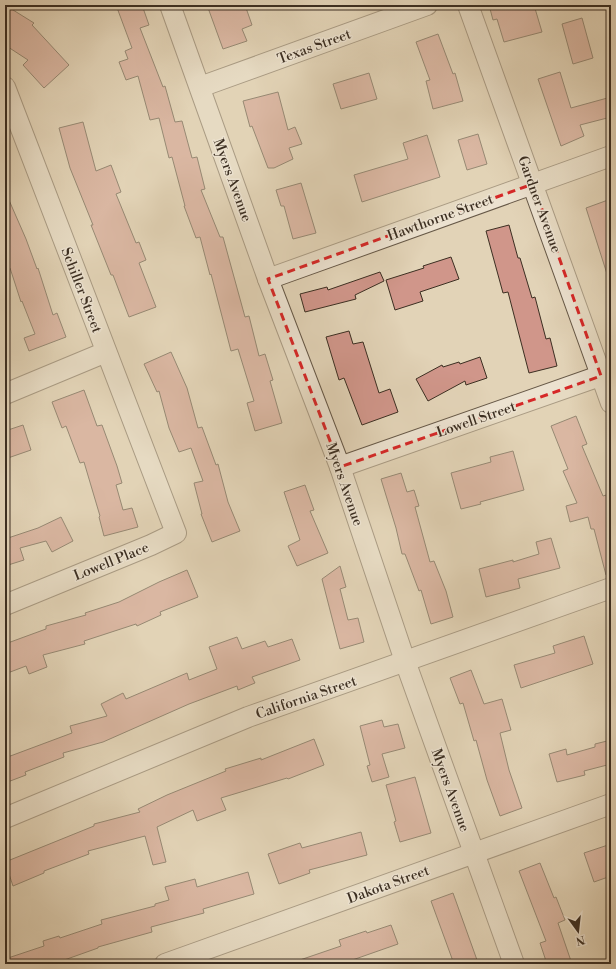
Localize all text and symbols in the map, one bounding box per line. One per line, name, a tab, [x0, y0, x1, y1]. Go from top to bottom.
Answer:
street label: Texas Street	[275, 25, 354, 69]
street label: Myers Avenue	[209, 136, 255, 224]
street label: Gardner Avenue	[513, 153, 565, 255]
street label: Hawthorne Street	[385, 190, 496, 246]
street label: Schiller Street	[56, 245, 106, 336]
street label: Lowell Street	[434, 398, 518, 442]
street label: Myers Avenue	[321, 440, 367, 528]
street label: Lowell Place	[71, 539, 152, 585]
street label: California Street	[254, 672, 359, 724]
street label: Myers Avenue	[427, 746, 473, 834]
street label: Dakota Street	[345, 862, 432, 908]
north arrow	[558, 911, 598, 951]
text: N	[574, 932, 586, 948]

